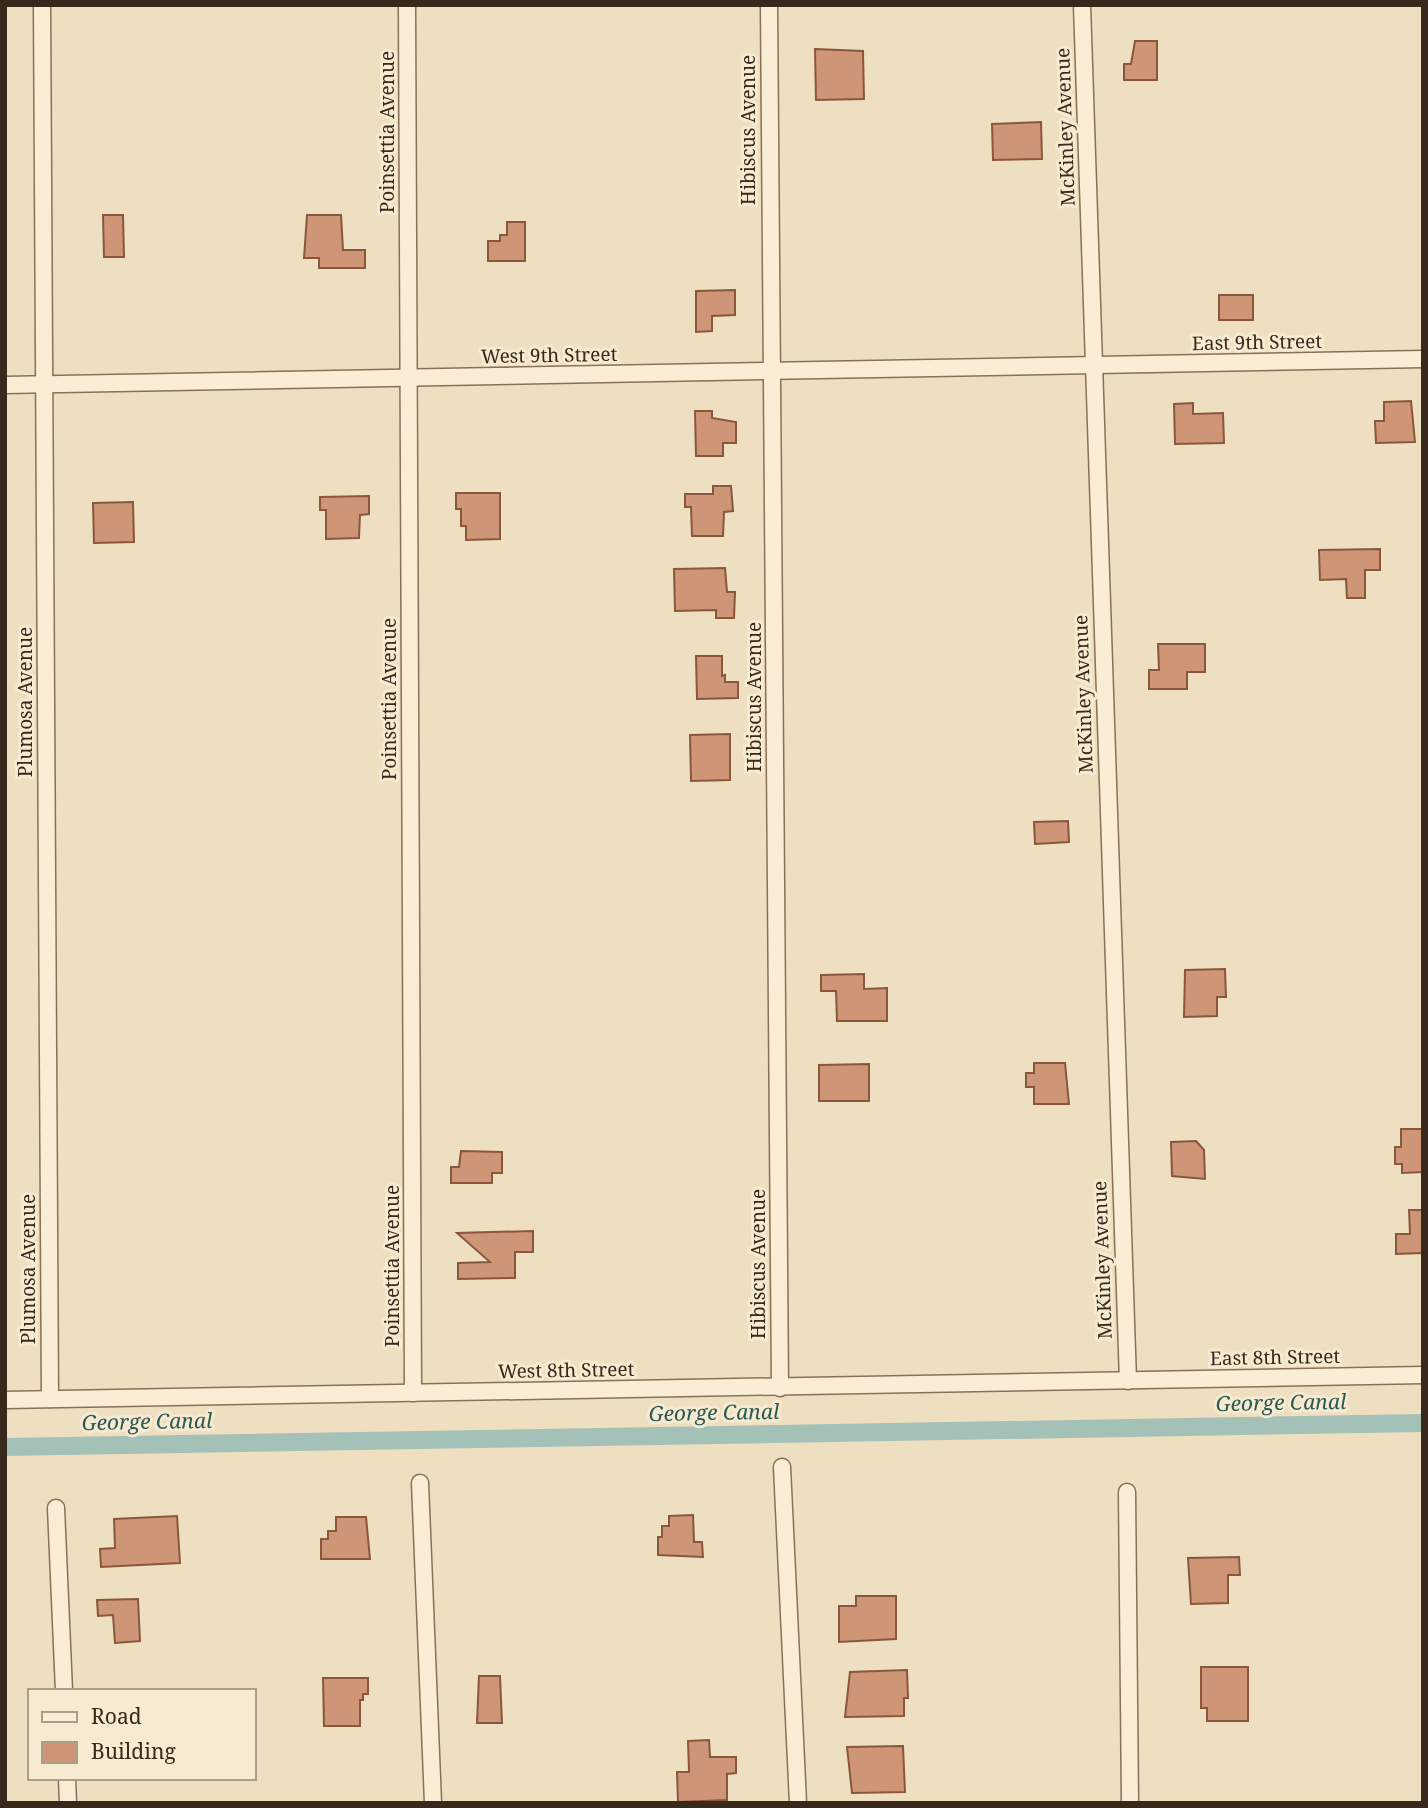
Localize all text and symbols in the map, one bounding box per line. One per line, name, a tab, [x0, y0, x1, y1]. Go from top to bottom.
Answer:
street label: McKinley Avenue	[1049, 47, 1081, 207]
street label: Poinsettia Avenue	[374, 51, 400, 213]
street label: Hibiscus Avenue	[735, 55, 761, 205]
street label: East 9th Street	[1192, 328, 1323, 356]
street label: West 9th Street	[481, 341, 618, 369]
street label: McKinley Avenue	[1067, 614, 1099, 774]
street label: Poinsettia Avenue	[376, 618, 402, 780]
street label: Hibiscus Avenue	[741, 622, 767, 772]
street label: Plumosa Avenue	[12, 627, 38, 777]
street label: McKinley Avenue	[1086, 1180, 1118, 1340]
street label: Poinsettia Avenue	[379, 1185, 405, 1347]
street label: Hibiscus Avenue	[745, 1189, 771, 1339]
street label: Plumosa Avenue	[15, 1194, 41, 1344]
street label: East 8th Street	[1210, 1343, 1341, 1371]
street label: West 8th Street	[498, 1356, 635, 1384]
water label: George Canal	[1215, 1387, 1347, 1417]
water label: George Canal	[648, 1397, 780, 1427]
water label: George Canal	[81, 1406, 213, 1436]
legend	[28, 1689, 256, 1780]
text: Road	[91, 1702, 142, 1730]
text: Building	[91, 1737, 176, 1765]

